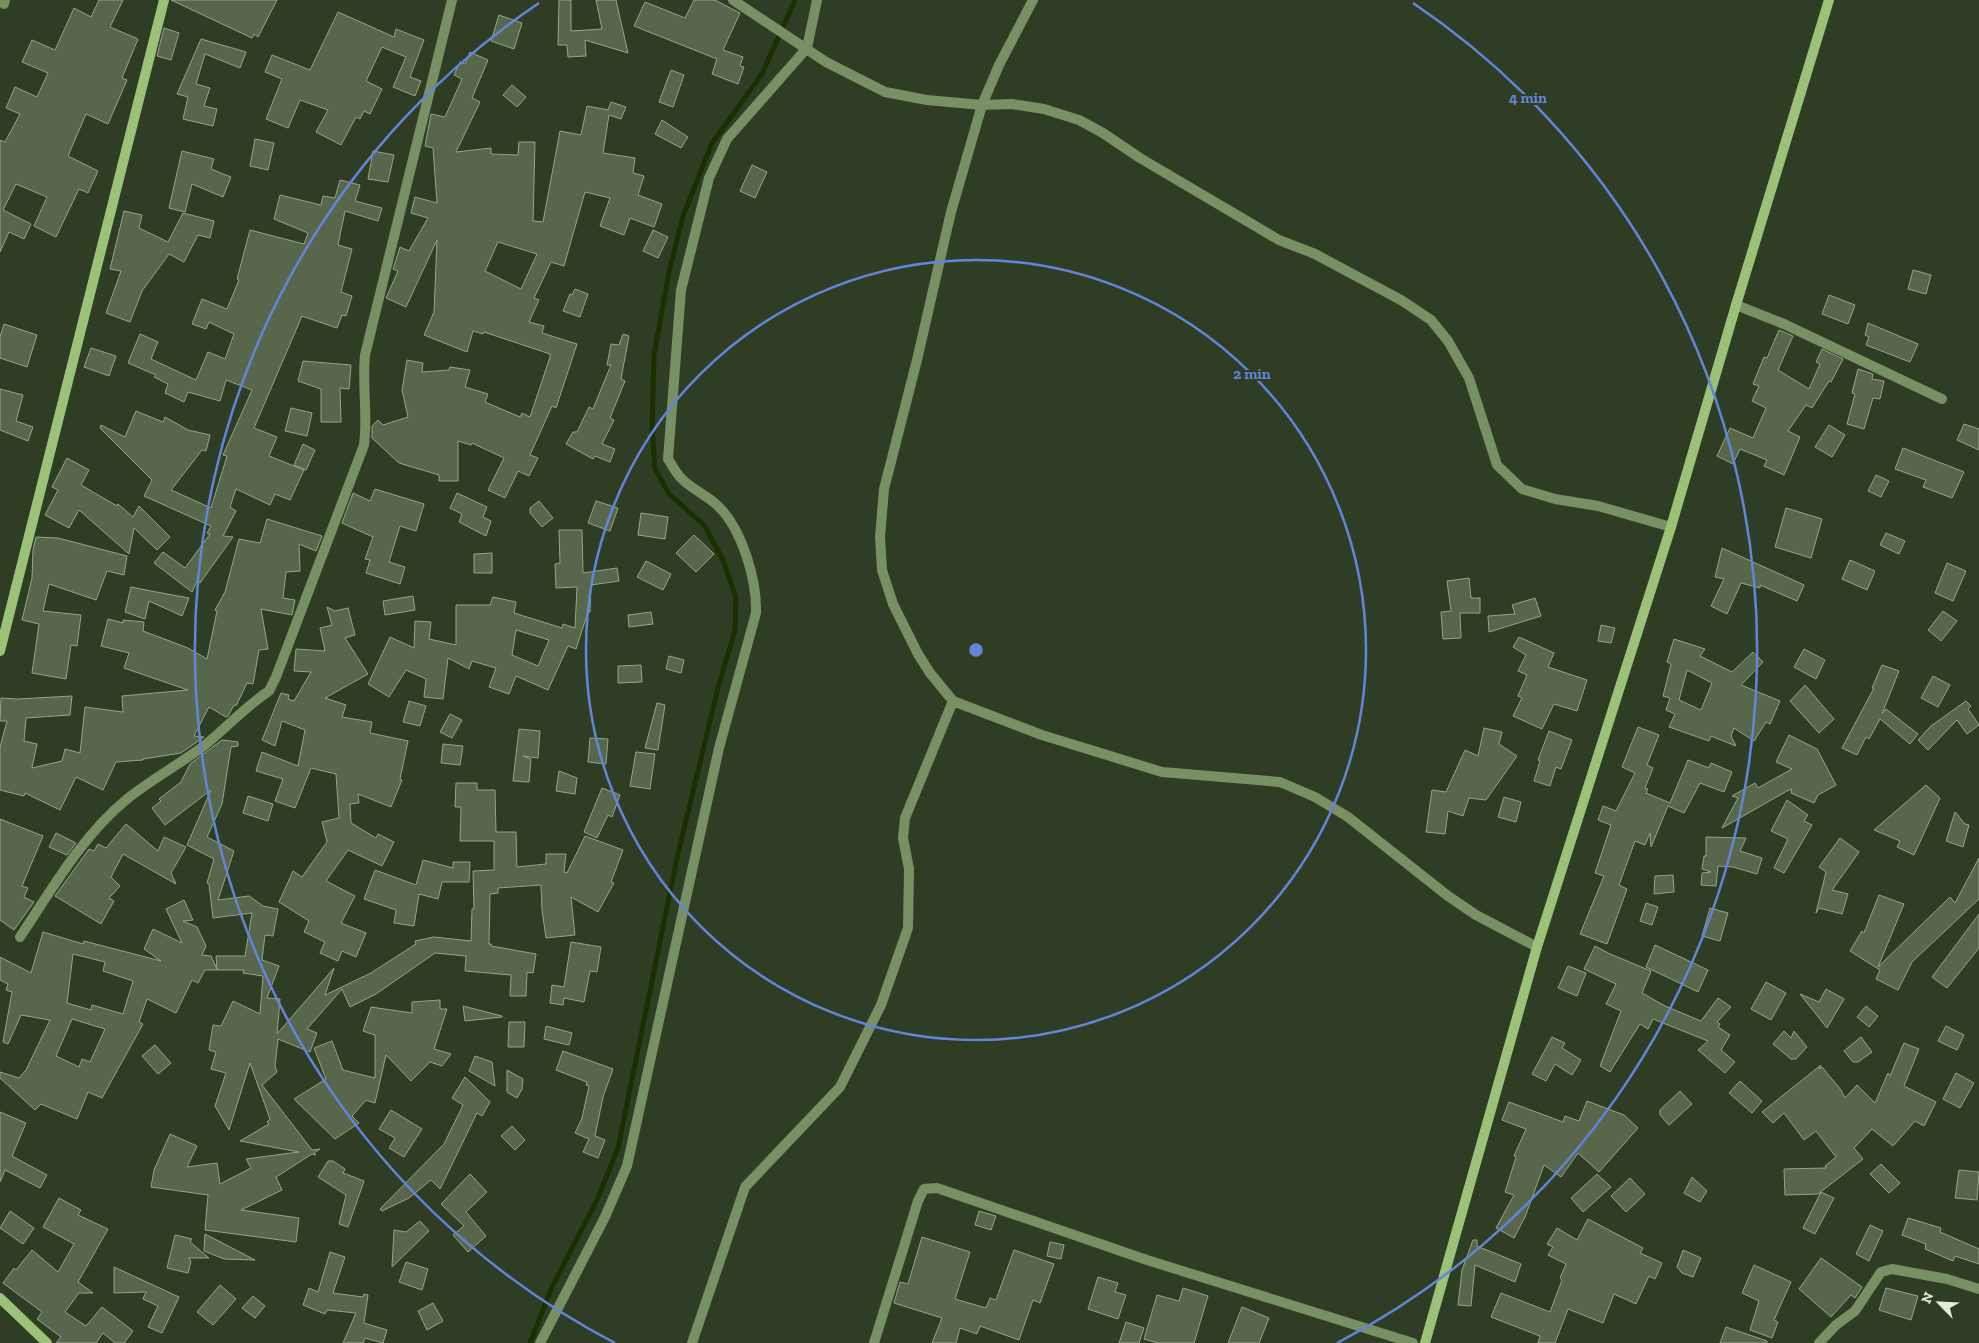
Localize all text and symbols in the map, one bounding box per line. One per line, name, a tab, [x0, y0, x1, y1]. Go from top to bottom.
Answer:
text: 4 min	[1509, 89, 1547, 107]
text: 2 min	[1233, 365, 1271, 383]
centre of rings	[967, 641, 985, 659]
north arrow	[1914, 1278, 1964, 1328]
text: N	[1918, 1289, 1938, 1306]

